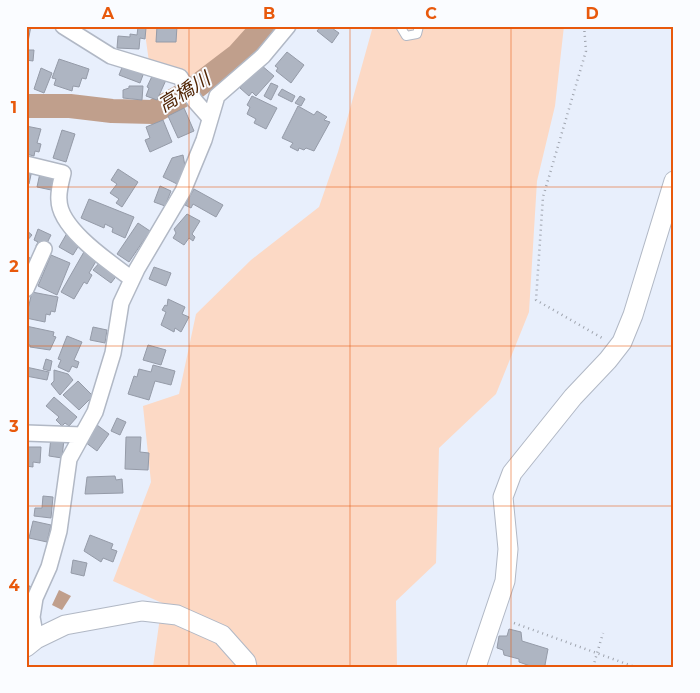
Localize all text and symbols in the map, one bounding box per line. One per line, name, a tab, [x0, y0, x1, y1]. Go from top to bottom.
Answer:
text: A	[101, 4, 115, 23]
text: B	[263, 4, 275, 23]
text: C	[425, 4, 437, 23]
text: D	[585, 4, 599, 23]
water label: 高橋川	[154, 66, 216, 117]
text: 1	[11, 98, 17, 117]
text: 2	[9, 257, 19, 276]
text: 3	[8, 417, 19, 436]
text: 4	[8, 576, 20, 595]

